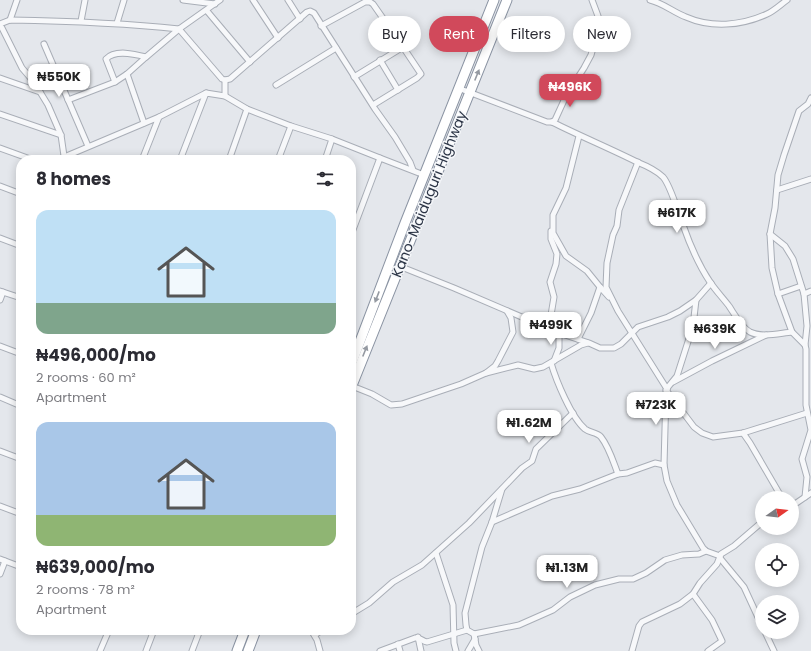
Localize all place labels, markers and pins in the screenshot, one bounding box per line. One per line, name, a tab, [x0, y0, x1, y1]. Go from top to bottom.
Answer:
pin: ₦550K	[31, 64, 87, 98]
pin: ₦496K	[542, 74, 598, 108]
pin: ₦617K	[649, 200, 705, 234]
pin: ₦499K	[523, 312, 579, 346]
pin: ₦639K	[687, 316, 743, 350]
pin: ₦723K	[628, 392, 684, 426]
pin: ₦1.62M	[496, 410, 562, 444]
pin: ₦1.13M	[534, 555, 600, 589]

